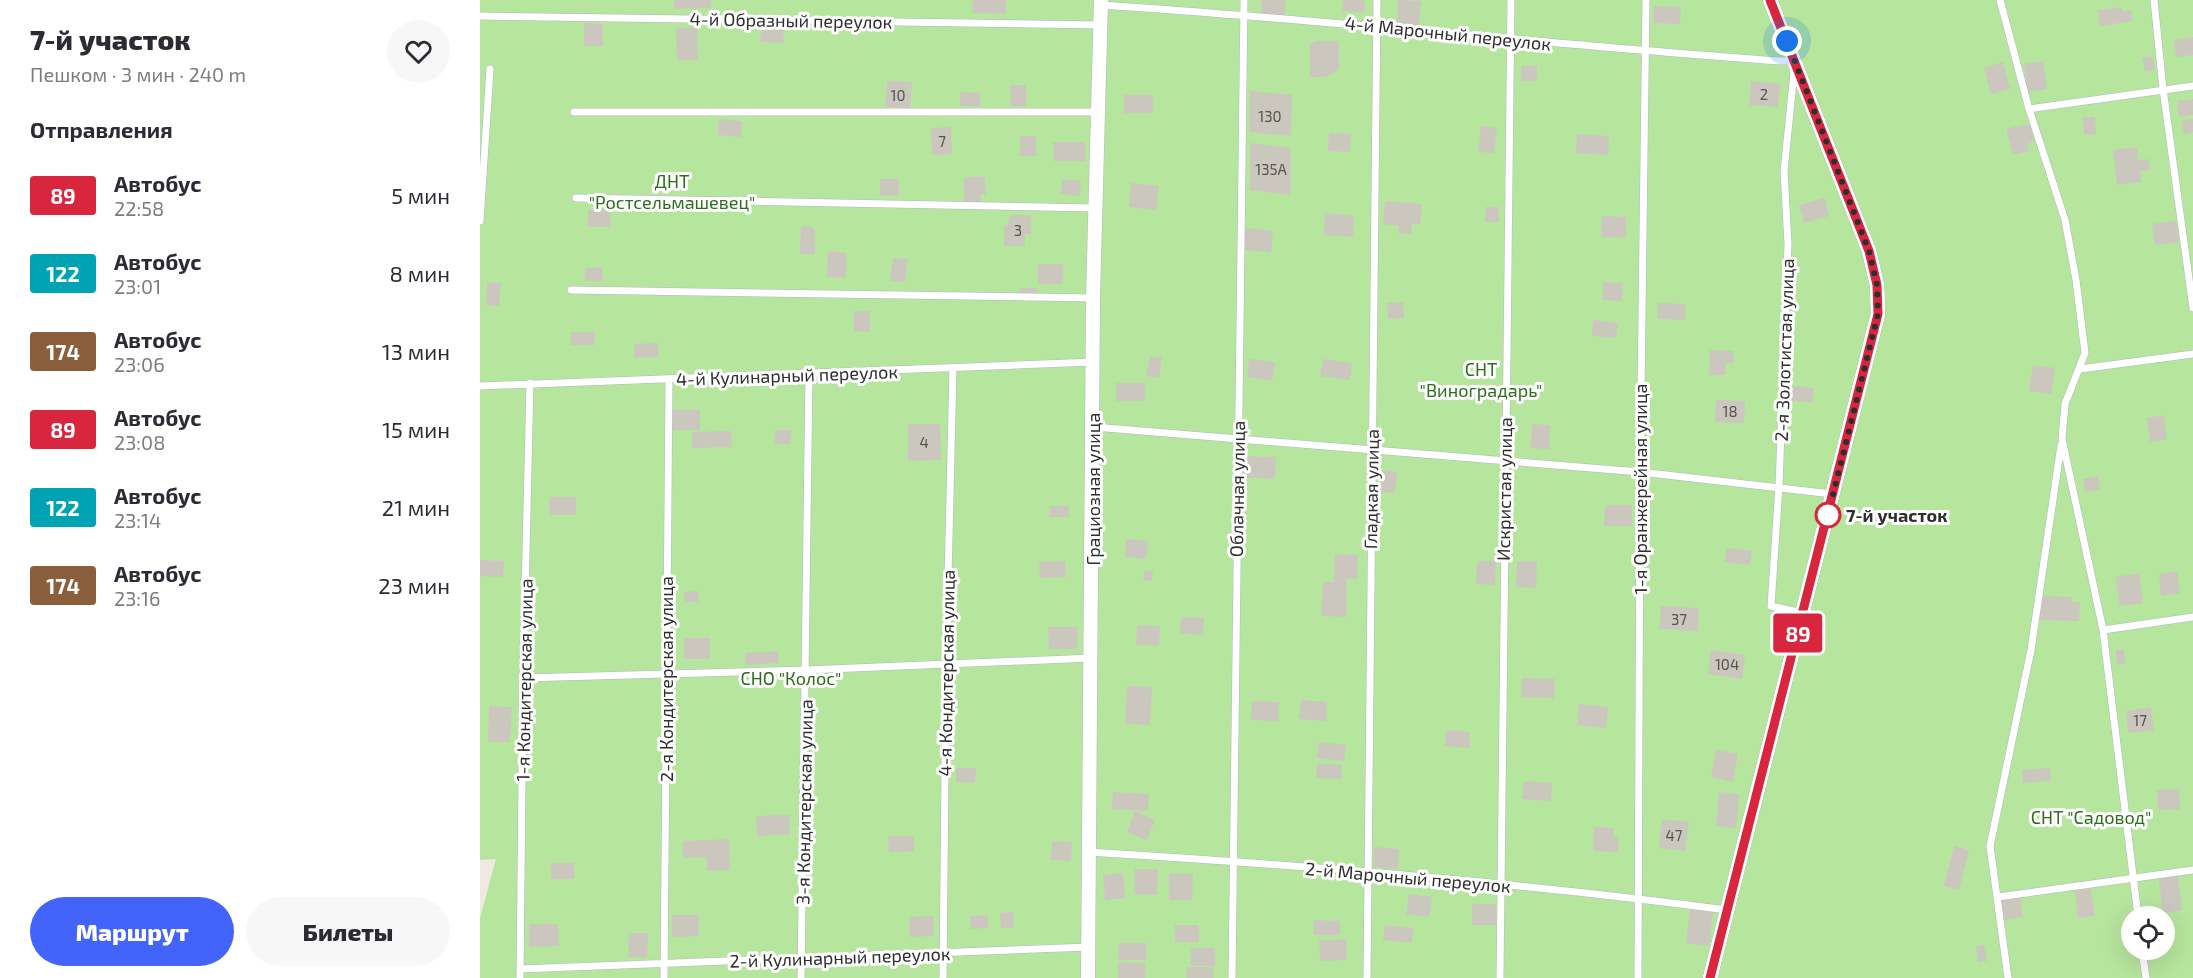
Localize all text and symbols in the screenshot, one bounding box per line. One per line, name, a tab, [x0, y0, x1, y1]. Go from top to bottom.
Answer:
street label: 4-й Образный переулок	[689, 7, 893, 33]
street label: 4-й Марочный переулок	[1344, 11, 1552, 55]
button: heart	[387, 20, 450, 83]
text: 7-й участок	[30, 22, 191, 56]
your location	[1772, 26, 1802, 56]
text: Пешком · 3 мин · 240 m	[30, 62, 246, 86]
house number: 2	[1760, 85, 1768, 103]
house number: 10	[890, 86, 906, 104]
house number: 130	[1258, 107, 1282, 125]
text: Отправления	[30, 116, 173, 142]
house number: 7	[938, 132, 946, 150]
house number: 135А	[1255, 160, 1288, 178]
text: Автобус	[114, 170, 202, 196]
park label: ДНТ "Ростсельмашевец"	[589, 170, 755, 213]
text: 5 мин	[391, 182, 450, 208]
text: 89	[50, 183, 76, 208]
text: 22:58	[114, 196, 164, 220]
house number: 3	[1014, 221, 1022, 239]
text: Автобус	[114, 248, 202, 274]
street label: 2-я Золотистая улица	[1770, 258, 1798, 442]
text: 8 мин	[390, 260, 450, 286]
text: 122	[46, 261, 80, 286]
text: 23:01	[114, 274, 161, 298]
text: Автобус	[114, 326, 202, 352]
text: 13 мин	[382, 338, 450, 364]
text: 174	[46, 339, 80, 364]
text: 23:06	[114, 352, 165, 376]
park label: СНТ "Виноградарь"	[1420, 358, 1542, 401]
street label: 4-й Кулинарный переулок	[676, 360, 899, 390]
street label: 1-я Оранжерейная улица	[1629, 383, 1651, 595]
house number: 18	[1722, 402, 1738, 420]
text: Автобус	[114, 404, 202, 430]
street label: Грациозная улица	[1082, 413, 1104, 565]
text: 15 мин	[382, 416, 450, 442]
text: 89	[50, 417, 76, 442]
street label: Искристая улица	[1492, 417, 1516, 561]
street label: Облачная улица	[1225, 421, 1249, 557]
street label: Гладкая улица	[1359, 429, 1383, 549]
text: 23:08	[114, 430, 165, 454]
house number: 4	[919, 433, 929, 451]
text: Автобус	[114, 482, 202, 508]
text: 21 мин	[382, 494, 450, 520]
text: 122	[46, 495, 80, 520]
marker: 7-й участок	[1815, 502, 1841, 528]
place label: 7-й участок	[1846, 504, 1947, 526]
text: 23:14	[114, 508, 161, 532]
text: Автобус	[114, 560, 202, 586]
street label: 4-я Кондитерская улица	[933, 569, 959, 777]
text: 23 мин	[378, 572, 450, 598]
text: 174	[46, 573, 80, 598]
street label: 2-я Кондитерская улица	[655, 576, 677, 782]
street label: 1-я Кондитерская улица	[511, 578, 537, 782]
text: 23:16	[114, 586, 160, 610]
house number: 37	[1671, 610, 1687, 628]
line badge: 89	[1771, 614, 1825, 652]
text: 89	[1785, 621, 1811, 646]
house number: 104	[1715, 655, 1739, 673]
park label: СНО "Колос"	[741, 667, 841, 689]
street label: 3-я Кондитерская улица	[791, 699, 817, 905]
house number: 17	[2133, 711, 2147, 729]
park label: СНТ "Садовод"	[2031, 806, 2151, 828]
house number: 47	[1666, 826, 1683, 844]
street label: 2-й Марочный переулок	[1304, 857, 1512, 897]
button: Маршрут	[30, 897, 234, 966]
button: Билеты	[246, 897, 450, 966]
map controls	[2121, 906, 2175, 960]
button: locate	[2121, 906, 2175, 960]
street label: 2-й Кулинарный переулок	[729, 942, 951, 972]

